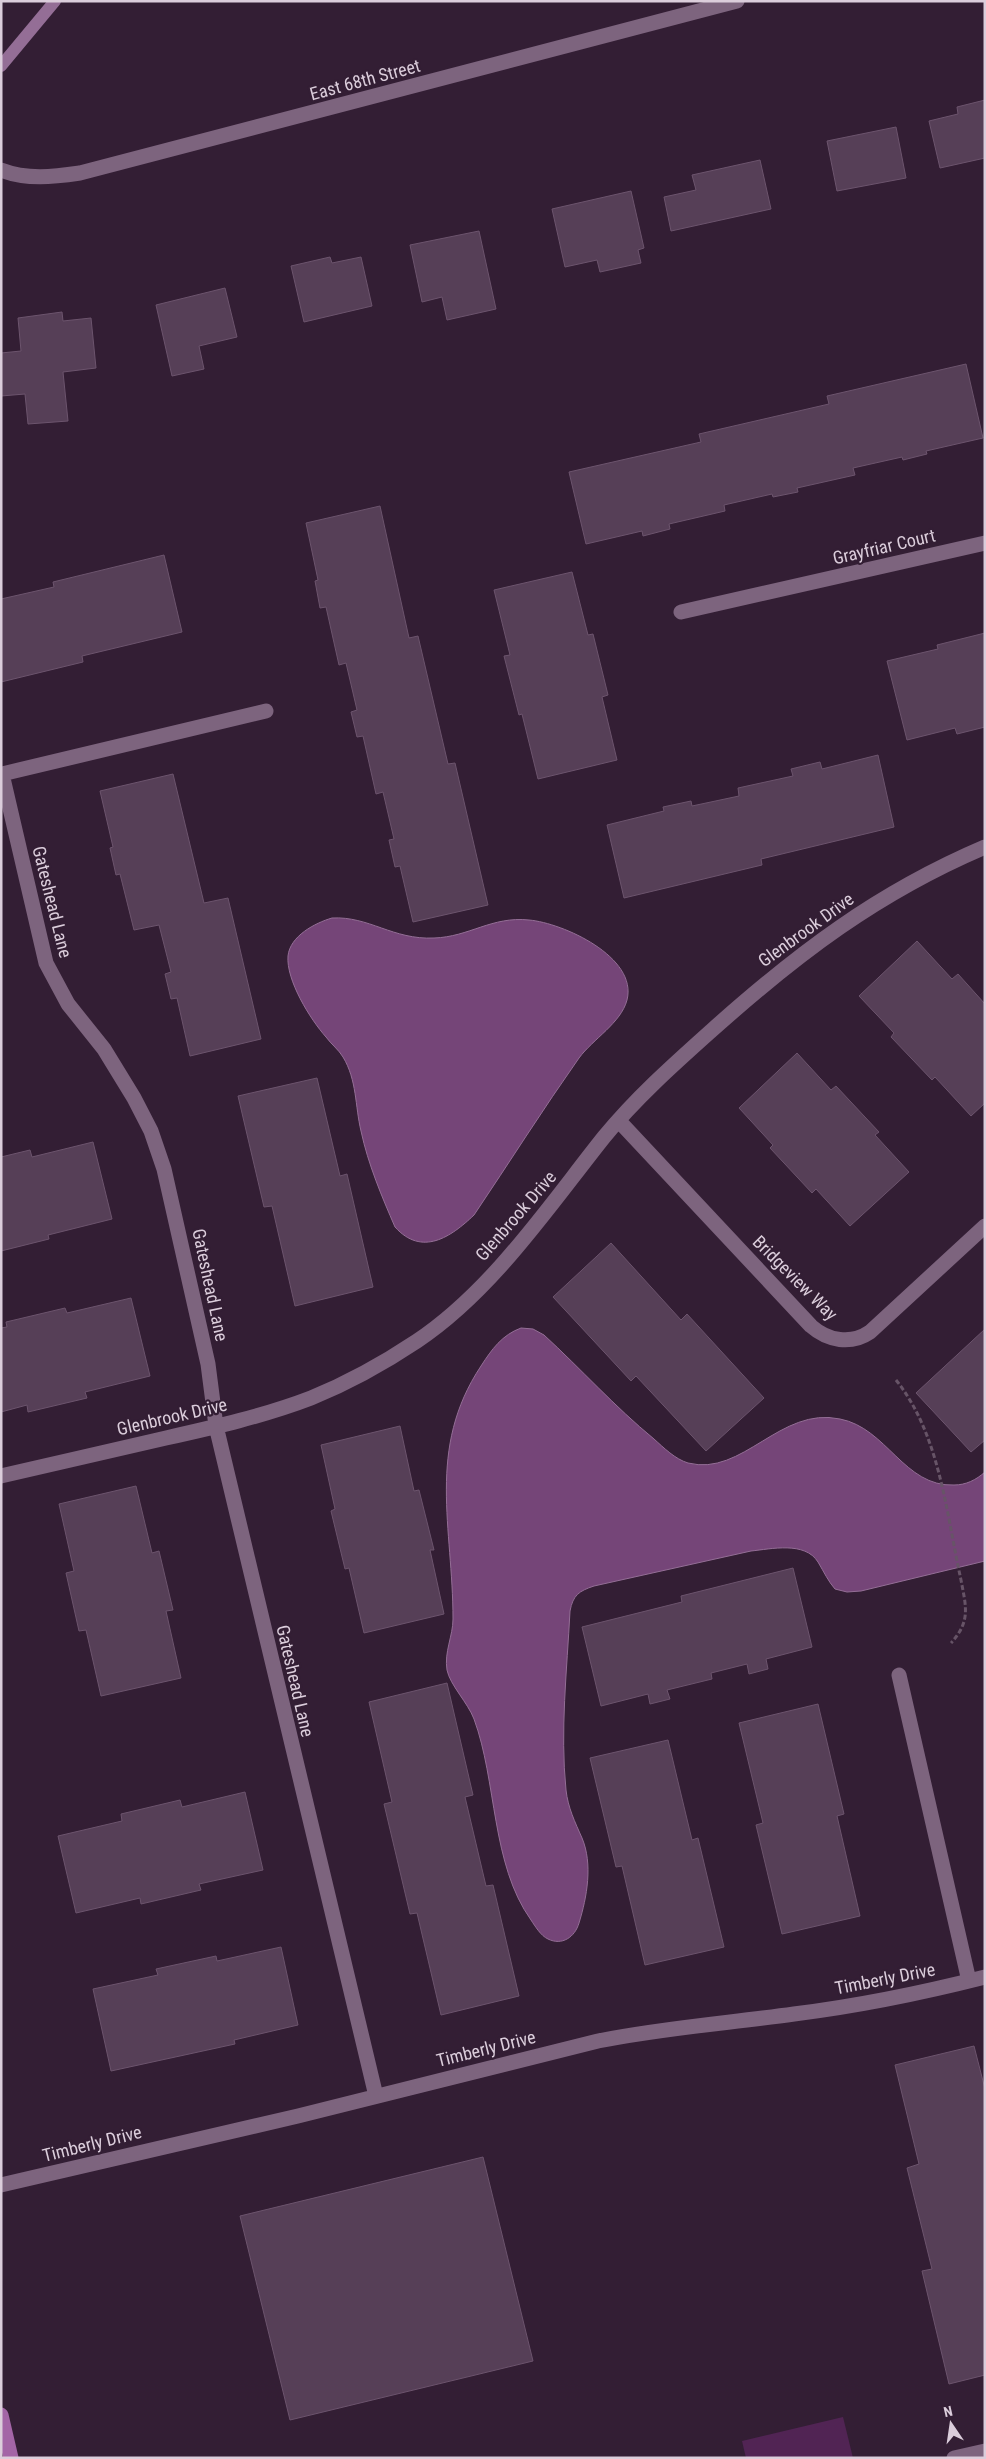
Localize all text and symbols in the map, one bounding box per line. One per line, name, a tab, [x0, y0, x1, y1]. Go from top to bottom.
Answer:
street label: East 68th Street	[307, 55, 422, 104]
street label: Grayfriar Court	[831, 525, 937, 569]
street label: Gateshead Lane	[28, 844, 77, 960]
street label: Glenbrook Drive	[754, 888, 857, 971]
street label: Glenbrook Drive	[471, 1166, 560, 1265]
street label: Gateshead Lane	[188, 1227, 233, 1343]
street label: Bridgeview Way	[749, 1231, 842, 1325]
street label: Glenbrook Drive	[115, 1394, 229, 1439]
street label: Gateshead Lane	[272, 1623, 319, 1739]
street label: Timberly Drive	[833, 1959, 937, 1999]
street label: Timberly Drive	[434, 2026, 538, 2071]
street label: Timberly Drive	[40, 2121, 144, 2166]
north arrow	[926, 2399, 976, 2449]
text: N	[942, 2403, 954, 2420]

